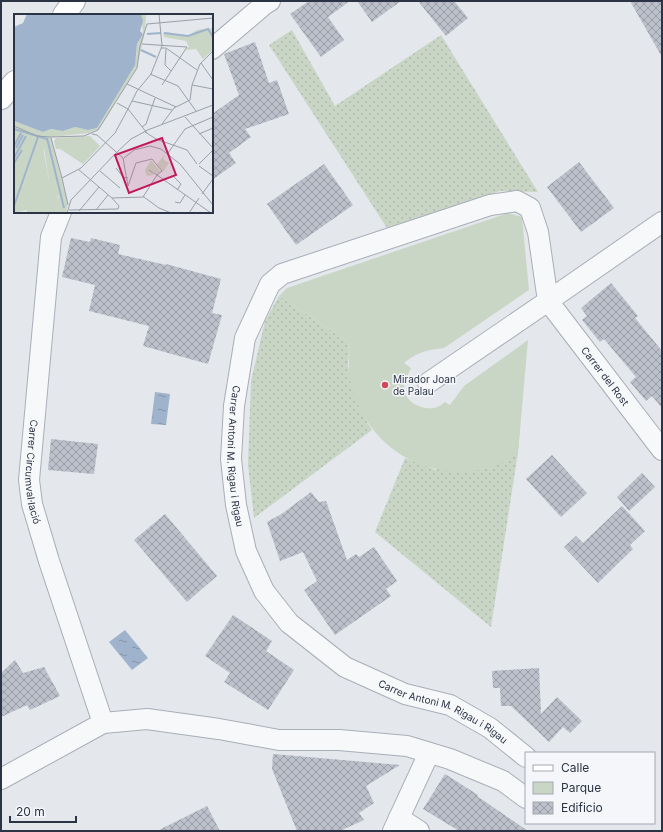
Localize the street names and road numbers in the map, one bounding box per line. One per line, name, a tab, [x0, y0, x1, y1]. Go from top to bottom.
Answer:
street label: Carrer del Rost	[579, 344, 632, 408]
street label: Carrer Antoni M. Rigau i Rigau	[225, 385, 247, 528]
street label: Carrer Circumval·lació	[23, 419, 44, 525]
street label: Carrer Antoni M. Rigau i Rigau	[377, 677, 510, 746]

